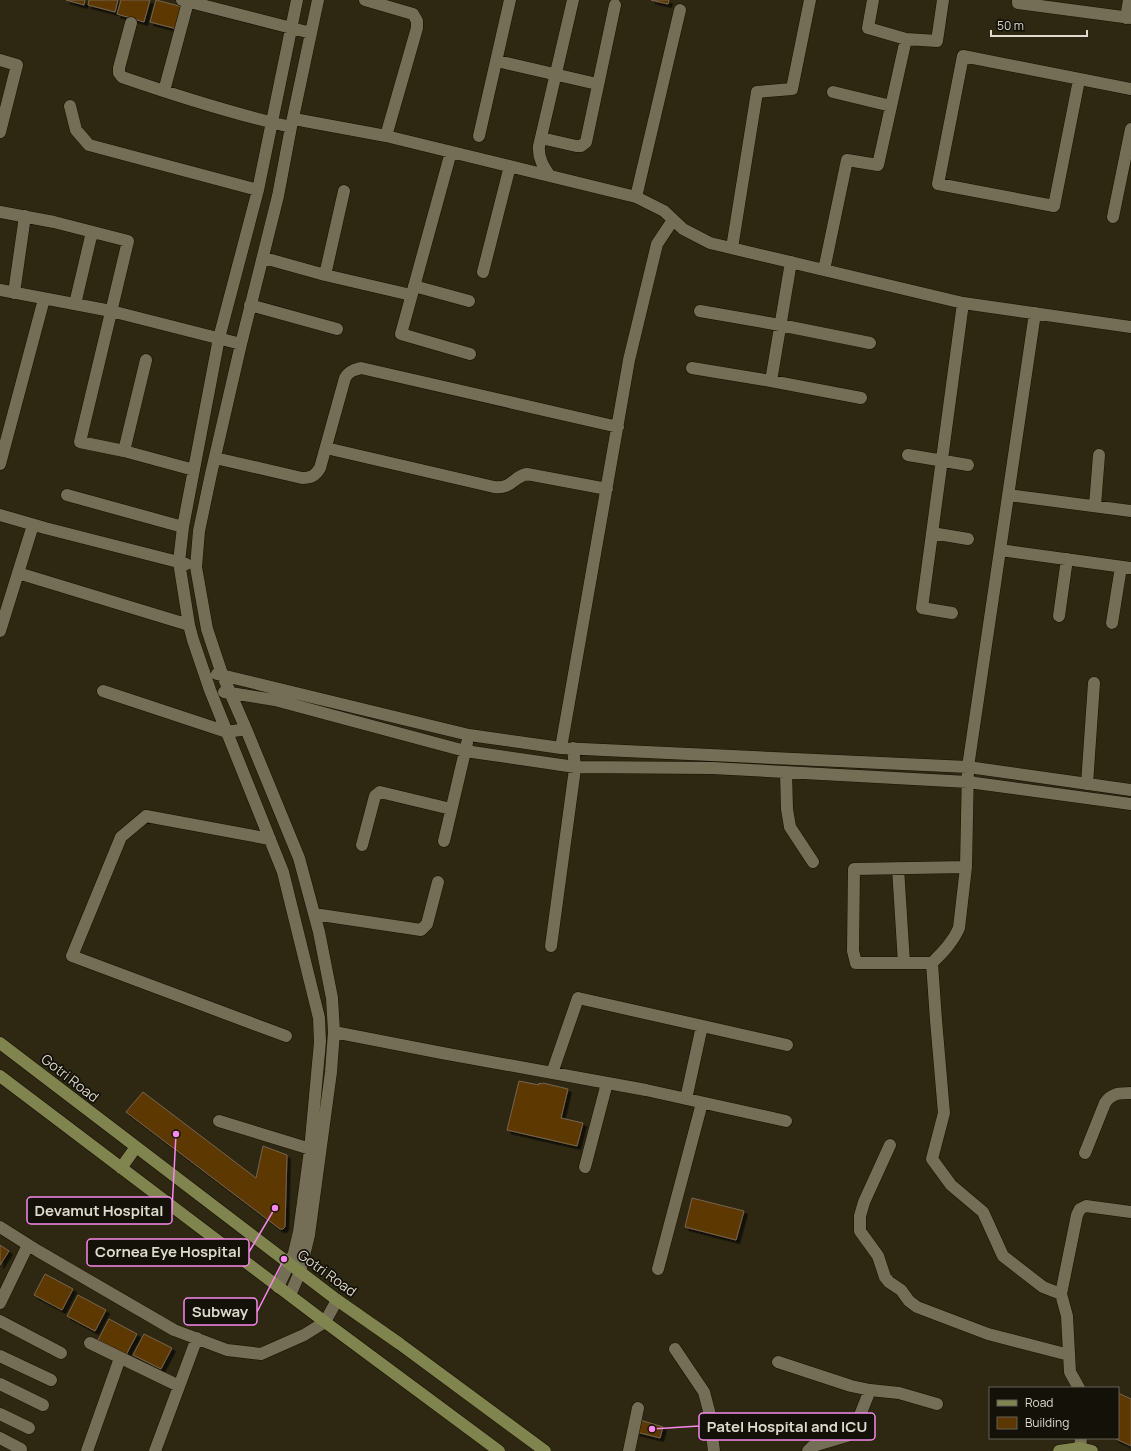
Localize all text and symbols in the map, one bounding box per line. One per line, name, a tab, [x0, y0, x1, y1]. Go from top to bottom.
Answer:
scale bar	[991, 12, 1087, 38]
text: 50 m	[997, 17, 1024, 34]
street label: Gotri Road	[38, 1049, 103, 1106]
callout: Devamut Hospital	[27, 1197, 172, 1224]
text: Devamut Hospital	[35, 1200, 163, 1221]
callout: Cornea Eye Hospital	[87, 1239, 249, 1266]
text: Cornea Eye Hospital	[95, 1241, 241, 1262]
street label: Gotri Road	[294, 1245, 360, 1300]
callout: Subway	[184, 1298, 257, 1325]
text: Subway	[192, 1301, 249, 1322]
legend	[989, 1387, 1119, 1439]
text: Road	[1025, 1394, 1053, 1411]
callout: Patel Hospital and ICU	[699, 1413, 875, 1440]
text: Building	[1025, 1414, 1069, 1431]
text: Patel Hospital and ICU	[707, 1416, 867, 1437]

